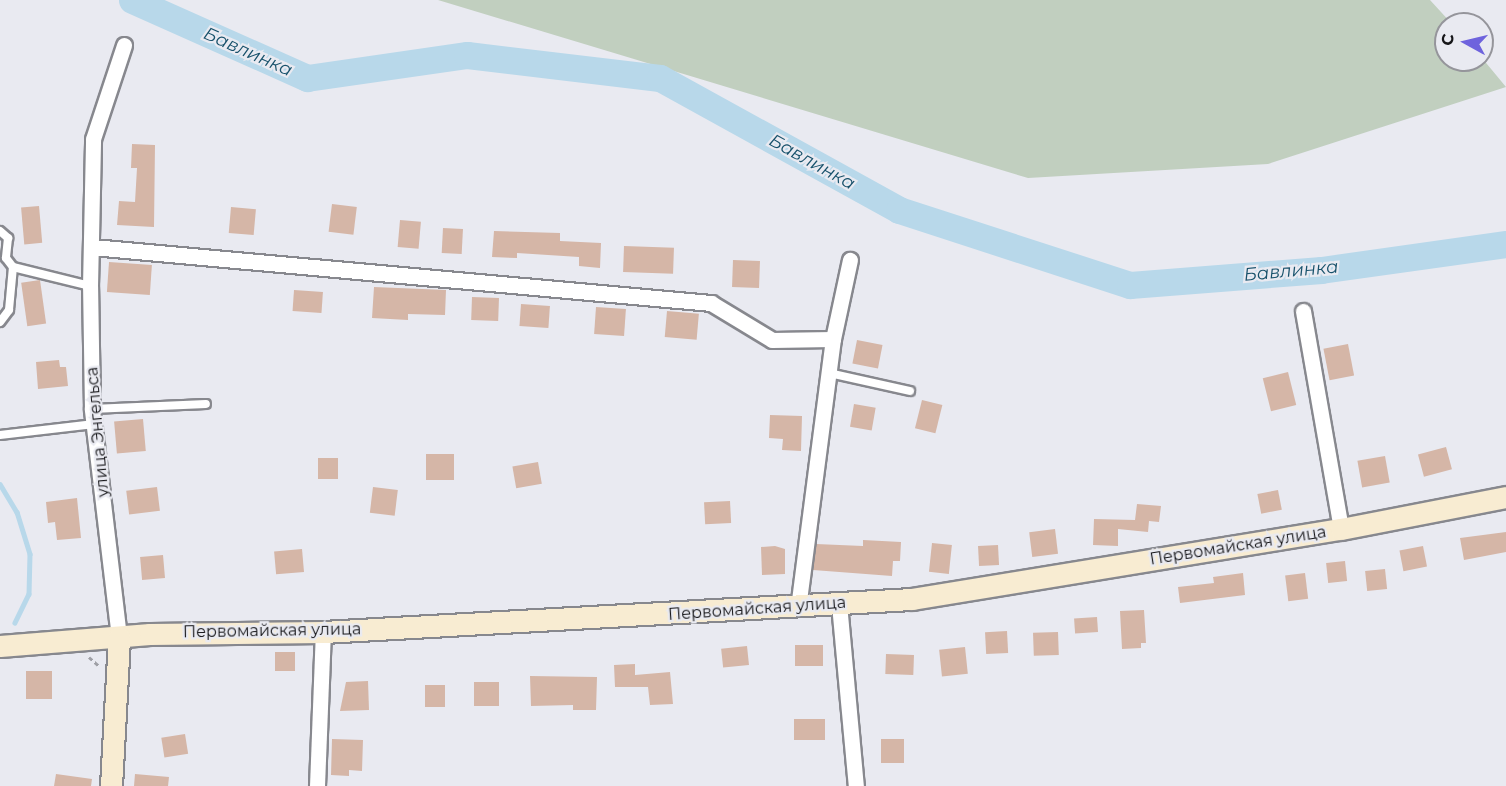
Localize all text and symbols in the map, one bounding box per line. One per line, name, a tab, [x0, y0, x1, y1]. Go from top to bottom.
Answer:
north arrow	[1434, 12, 1494, 72]
water label: Бавлинка	[200, 23, 296, 81]
text: С	[1437, 33, 1458, 47]
water label: Бавлинка	[765, 130, 859, 194]
water label: Бавлинка	[1243, 256, 1339, 286]
street label: улица Энгельса	[83, 366, 113, 498]
street label: Первомайская улица	[1148, 523, 1328, 569]
street label: Первомайская улица	[667, 593, 847, 625]
street label: Первомайская улица	[183, 620, 361, 642]

